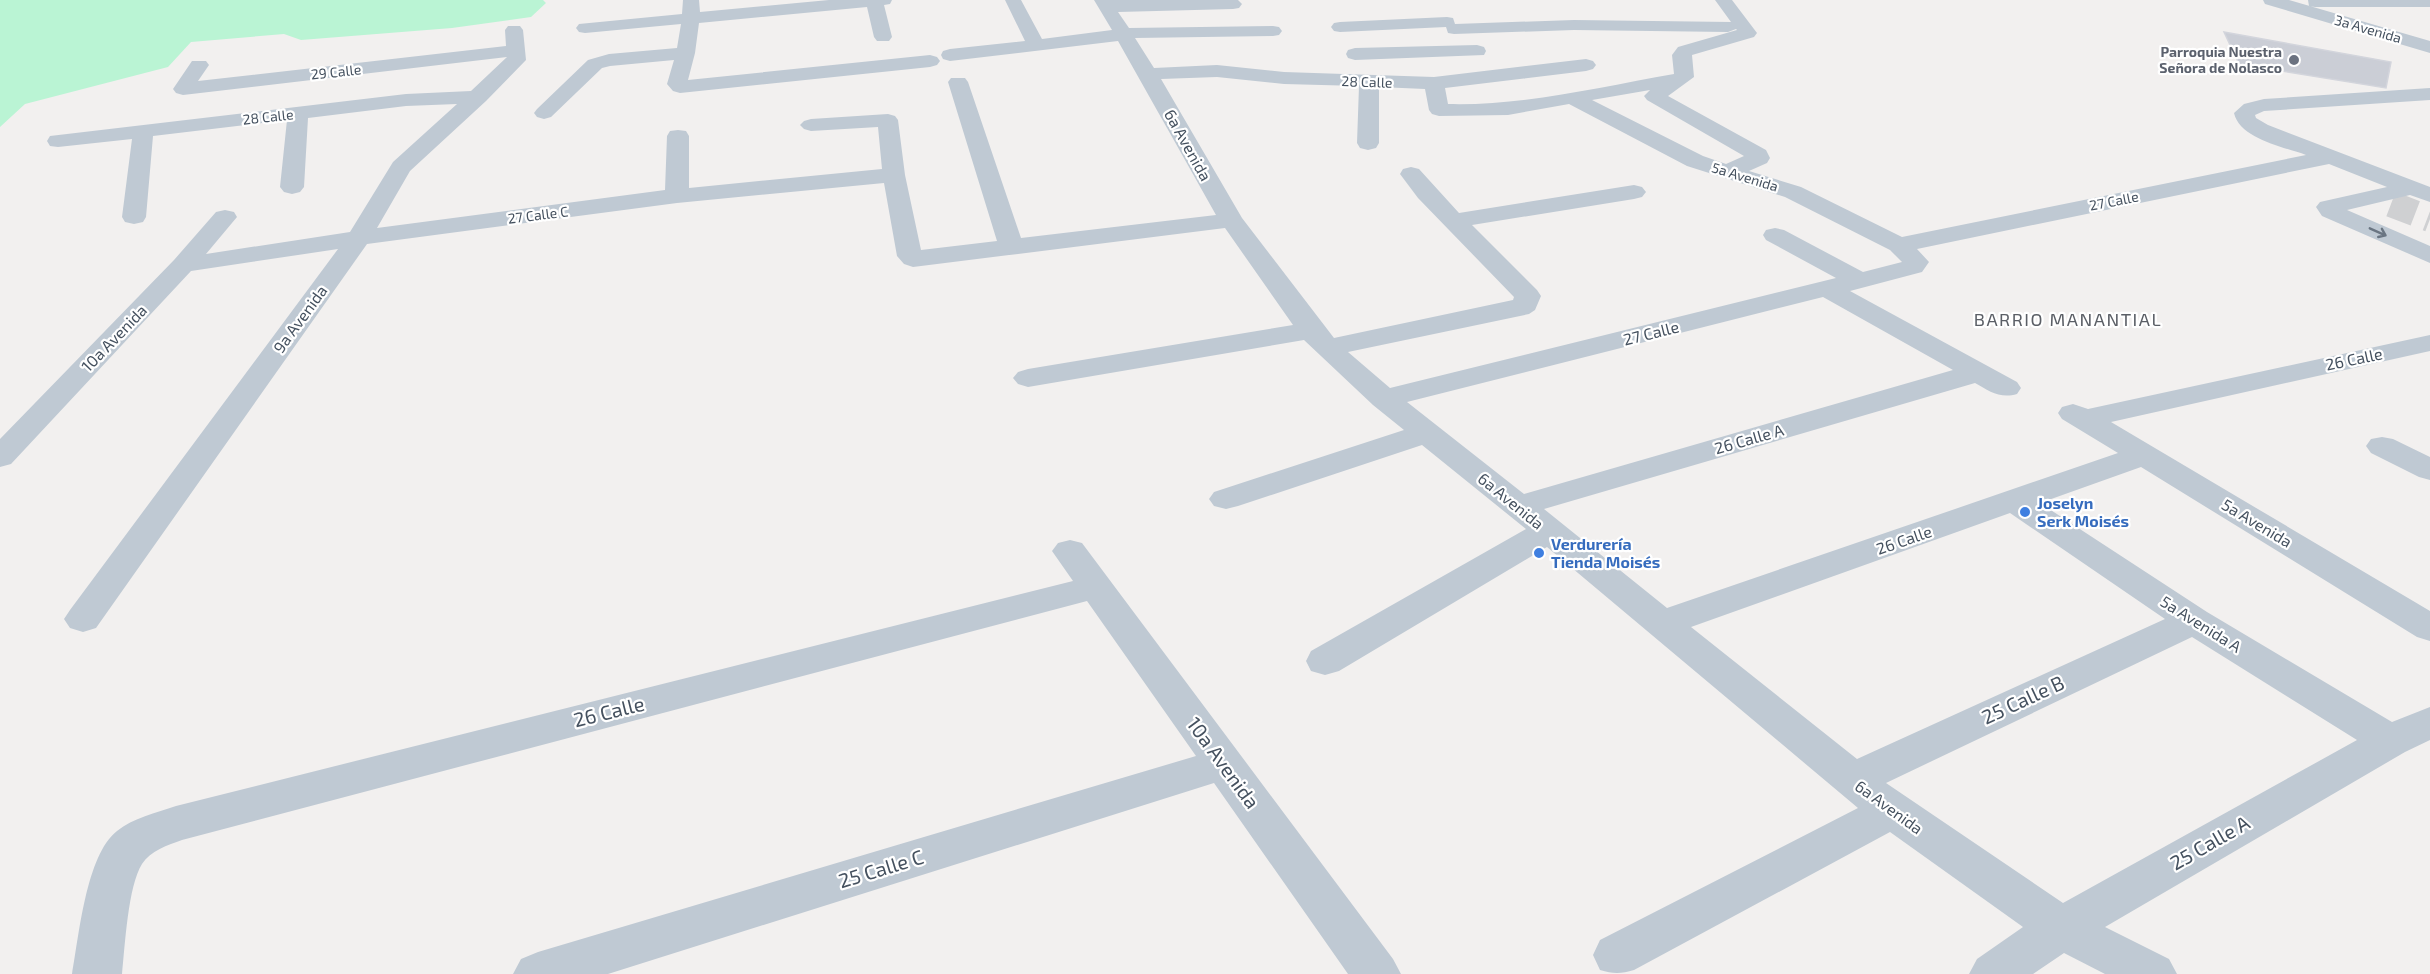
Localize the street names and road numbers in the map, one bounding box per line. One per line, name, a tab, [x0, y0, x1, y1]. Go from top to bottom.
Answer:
street label: 3a Avenida	[2333, 11, 2404, 46]
street label: 29 Calle	[310, 60, 362, 83]
street label: 28 Calle	[1341, 72, 1393, 91]
street label: 28 Calle	[242, 105, 294, 128]
street label: 6a Avenida	[1161, 106, 1216, 184]
street label: 5a Avenida	[1710, 158, 1780, 195]
street label: 27 Calle	[2088, 187, 2140, 214]
street label: 27 Calle C	[507, 202, 569, 227]
street label: 9a Avenida	[269, 281, 330, 356]
street label: 10a Avenida	[77, 300, 150, 375]
street label: 27 Calle	[1621, 316, 1681, 349]
street label: 26 Calle	[2324, 343, 2384, 374]
street label: 26 Calle A	[1712, 420, 1786, 457]
street label: 6a Avenida	[1475, 468, 1548, 533]
street label: 5a Avenida	[2219, 494, 2296, 551]
street label: 26 Calle	[1873, 521, 1934, 558]
street label: 5a Avenida A	[2157, 591, 2245, 656]
street label: 25 Calle B	[1978, 670, 2068, 729]
street label: 26 Calle	[571, 691, 647, 731]
street label: 10a Avenida	[1183, 712, 1265, 813]
street label: 6a Avenida	[1852, 776, 1927, 837]
street label: 25 Calle A	[2165, 810, 2254, 874]
street label: 25 Calle C	[835, 844, 926, 892]

